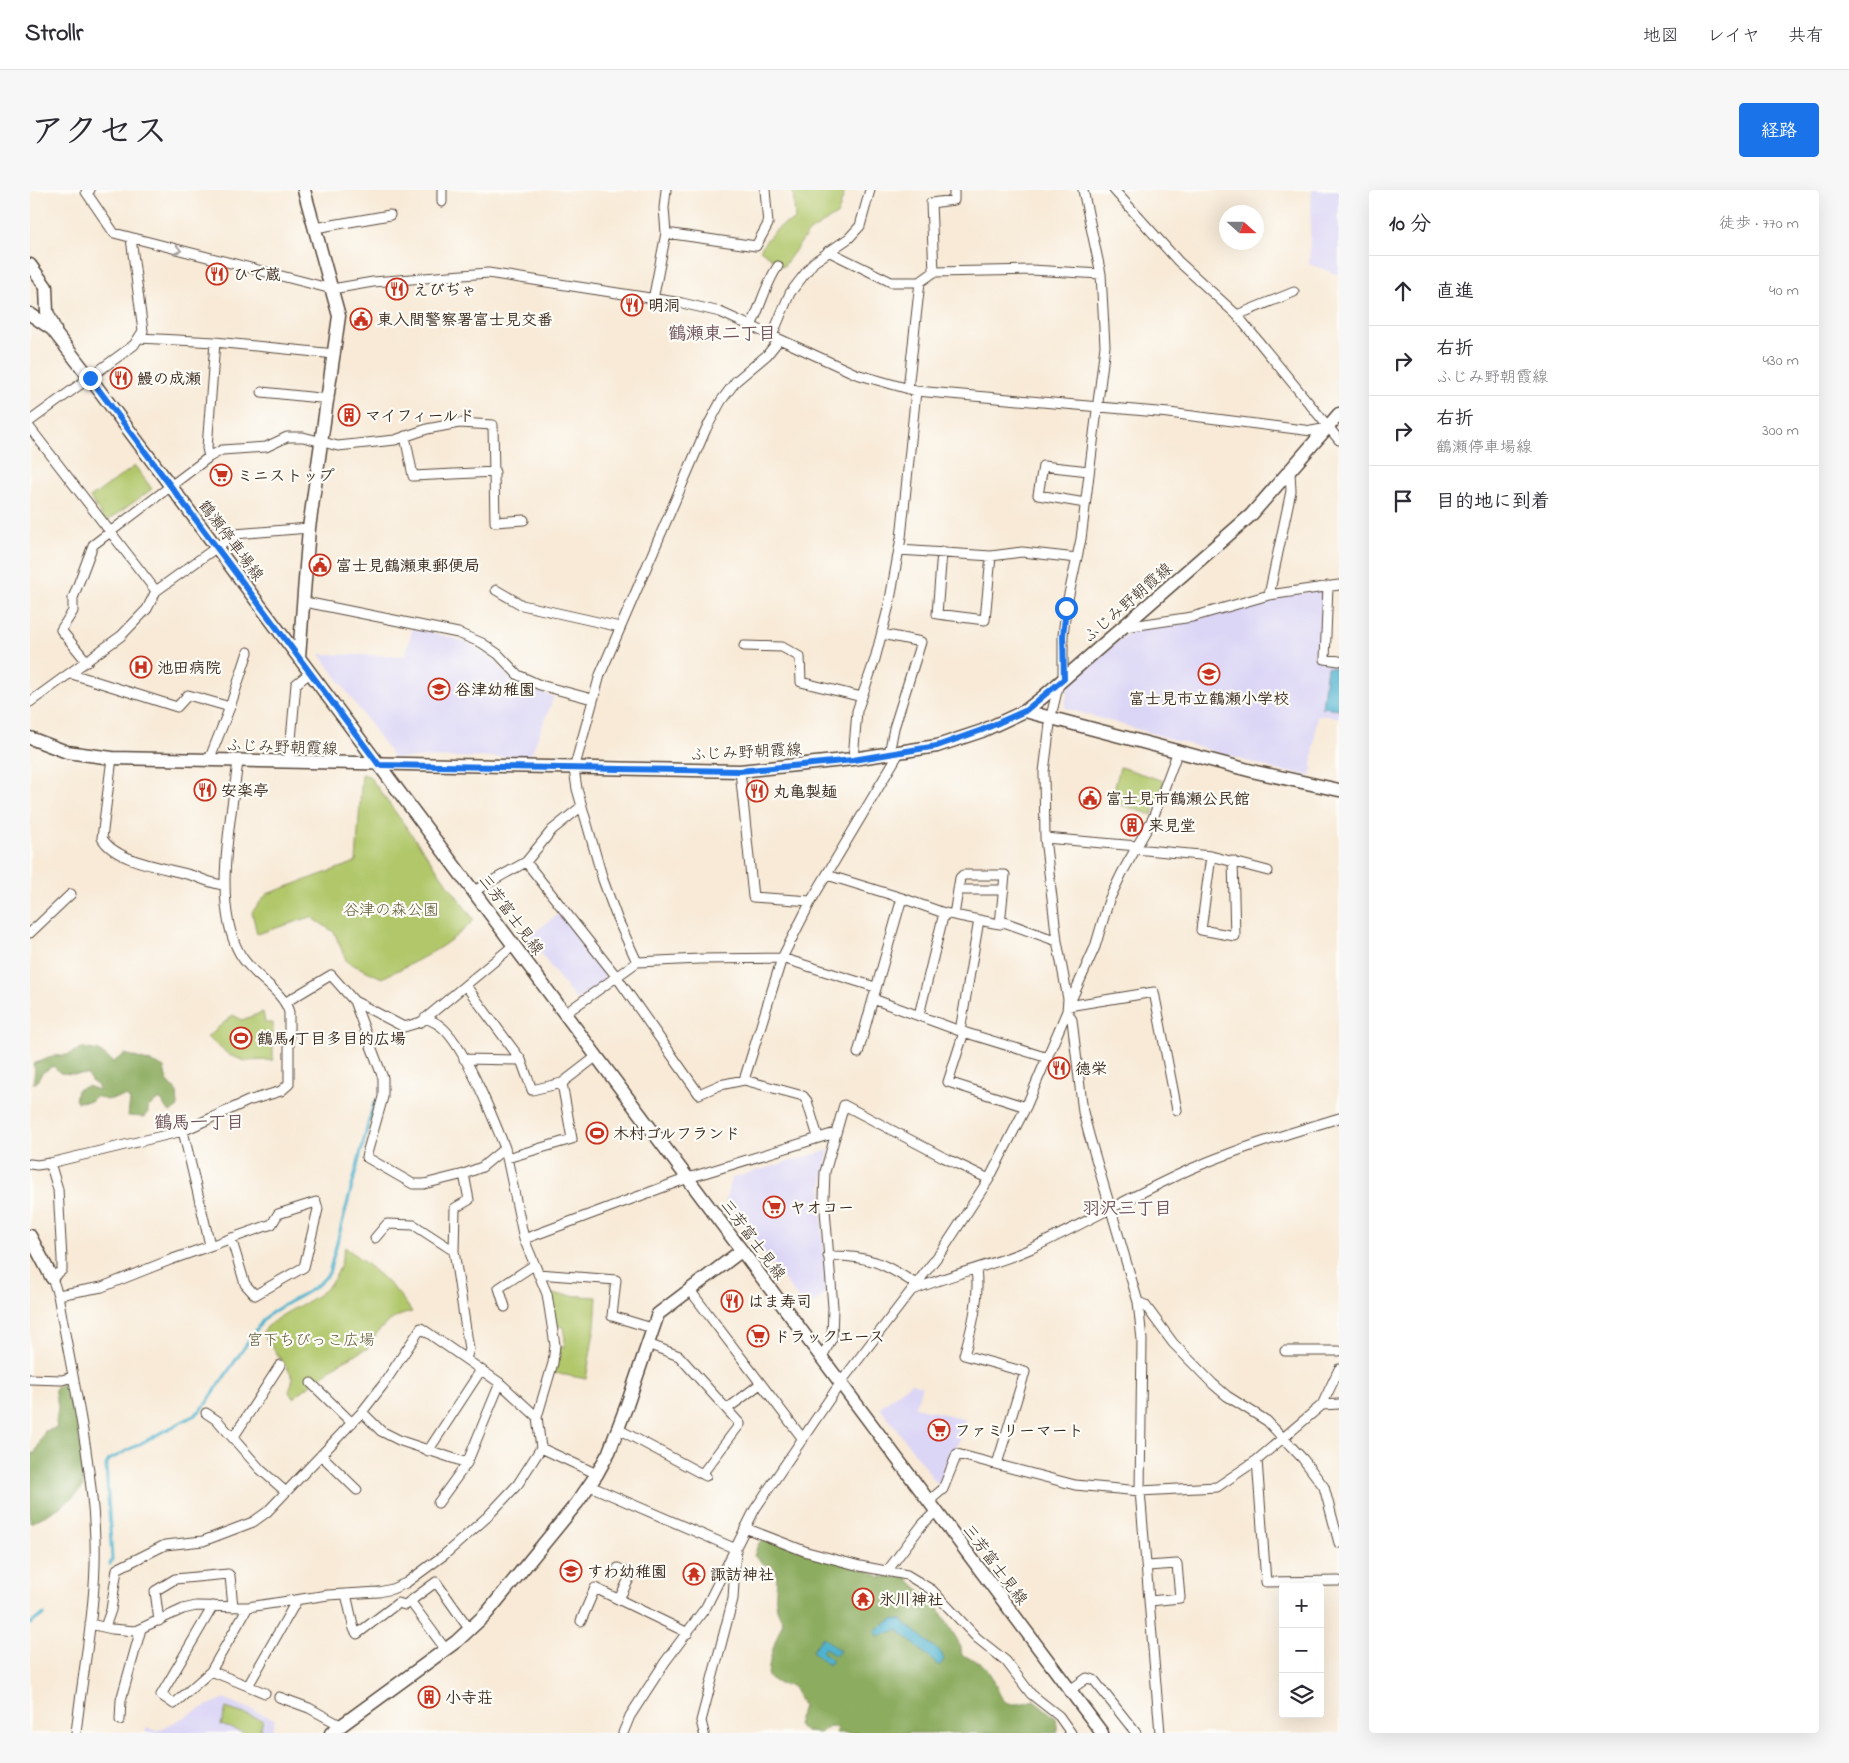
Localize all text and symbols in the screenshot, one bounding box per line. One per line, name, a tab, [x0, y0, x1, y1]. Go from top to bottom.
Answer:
text: Strollr	[25, 17, 83, 52]
text: 地図	[1643, 24, 1679, 50]
text: レイヤ	[1707, 24, 1760, 50]
text: 共有	[1788, 24, 1824, 50]
button: 経路	[1739, 103, 1819, 157]
text: アクセス	[30, 108, 168, 159]
north arrow	[1219, 205, 1264, 250]
text: 10 分	[1389, 210, 1431, 240]
text: 徒歩 · 770 m	[1719, 212, 1799, 236]
one-way arrow	[173, 244, 182, 255]
restaurant icon: ひで蔵	[205, 262, 229, 286]
place label: ひで蔵	[233, 264, 281, 288]
restaurant icon: えびぢゃ	[385, 277, 409, 301]
icon: ahead	[1389, 277, 1417, 305]
place label: えびぢゃ	[413, 279, 477, 303]
text: 直進	[1436, 279, 1474, 306]
text: 40 m	[1769, 279, 1799, 303]
restaurant icon: 明洞	[620, 293, 644, 317]
place label: 明洞	[648, 295, 680, 319]
public building icon: 東入間警察署富士見交番	[349, 307, 373, 331]
place label: 東入間警察署富士見交番	[377, 309, 553, 333]
district label: 鶴瀬東二丁目	[668, 322, 776, 348]
text: 右折	[1436, 336, 1474, 363]
icon: right	[1389, 347, 1417, 375]
text: 430 m	[1762, 349, 1799, 373]
restaurant icon: 鰻の成瀬	[109, 366, 133, 390]
text: ふじみ野朝霞線	[1436, 366, 1548, 390]
route end	[79, 367, 102, 390]
place label: 鰻の成瀬	[137, 368, 201, 392]
building icon: マイフィールド	[337, 403, 361, 427]
place label: マイフィールド	[365, 405, 475, 429]
text: 右折	[1436, 406, 1474, 433]
icon: right	[1389, 417, 1417, 445]
text: 300 m	[1762, 419, 1799, 443]
text: 鶴瀬停車場線	[1436, 436, 1532, 460]
supermarket icon: ミニストップ	[209, 463, 233, 487]
place label: ミニストップ	[237, 465, 335, 489]
icon: arrive	[1389, 487, 1417, 515]
text: 目的地に到着	[1436, 489, 1550, 516]
street label: 鶴瀬停車場線	[192, 496, 269, 587]
public building icon: 富士見鶴瀬東郵便局	[308, 553, 332, 577]
place label: 富士見鶴瀬東郵便局	[336, 555, 480, 579]
street label: ふじみ野朝霞線	[1078, 558, 1178, 649]
route start	[1055, 597, 1078, 620]
hospital icon: 池田病院	[129, 655, 153, 679]
place label: 池田病院	[157, 657, 221, 681]
school or university icon: 富士見市立鶴瀬小学校	[1197, 662, 1221, 686]
school or university icon: 谷津幼稚園	[427, 677, 451, 701]
place label: 谷津幼稚園	[455, 679, 535, 703]
place label: 富士見市立鶴瀬小学校	[1129, 688, 1289, 712]
street label: ふじみ野朝霞線	[226, 734, 338, 762]
street label: ふじみ野朝霞線	[690, 738, 803, 768]
restaurant icon: 安楽亭	[193, 778, 217, 802]
restaurant icon: 丸亀製麺	[745, 779, 769, 803]
place label: 安楽亭	[221, 780, 269, 804]
place label: 丸亀製麺	[773, 781, 837, 805]
public building icon: 富士見市鶴瀬公民館	[1078, 786, 1102, 810]
place label: 富士見市鶴瀬公民館	[1106, 788, 1250, 812]
building icon: 来見堂	[1120, 813, 1144, 837]
place label: 来見堂	[1148, 815, 1196, 839]
street label: 三芳富士見線	[472, 870, 549, 961]
park label: 谷津の森公園	[343, 899, 439, 923]
sports icon: 鶴馬1丁目多目的広場	[229, 1026, 253, 1050]
place label: 鶴馬1丁目多目的広場	[257, 1028, 406, 1052]
restaurant icon: 徳栄	[1047, 1056, 1071, 1080]
place label: 徳栄	[1075, 1058, 1107, 1082]
district label: 鶴馬一丁目	[154, 1111, 244, 1137]
sports icon: 木村ゴルフランド	[585, 1121, 609, 1145]
place label: 木村ゴルフランド	[613, 1123, 740, 1147]
street label: 三芳富士見線	[714, 1195, 791, 1286]
supermarket icon: ヤオコー	[762, 1195, 786, 1219]
place label: ヤオコー	[790, 1197, 854, 1221]
district label: 羽沢三丁目	[1082, 1197, 1172, 1223]
restaurant icon: はま寿司	[720, 1289, 744, 1313]
place label: はま寿司	[748, 1291, 812, 1315]
supermarket icon: ドラックエース	[746, 1324, 770, 1348]
place label: ドラックエース	[774, 1326, 885, 1350]
park label: 宮下ちびっこ広場	[247, 1329, 375, 1353]
supermarket icon: ファミリーマート	[927, 1418, 951, 1442]
place label: ファミリーマート	[955, 1420, 1084, 1444]
street label: 三芳富士見線	[956, 1520, 1033, 1611]
school or university icon: すわ幼稚園	[559, 1559, 583, 1583]
place label: すわ幼稚園	[587, 1561, 667, 1585]
temple icon: 諏訪神社	[682, 1562, 706, 1586]
place label: 諏訪神社	[710, 1564, 774, 1588]
map controls	[1279, 1583, 1324, 1718]
button: +	[1279, 1583, 1324, 1628]
temple icon: 氷川神社	[851, 1587, 875, 1611]
place label: 氷川神社	[879, 1589, 943, 1613]
button: −	[1279, 1628, 1324, 1673]
button: layers	[1279, 1673, 1324, 1718]
building icon: 小寺荘	[417, 1685, 441, 1709]
place label: 小寺荘	[445, 1687, 493, 1711]

